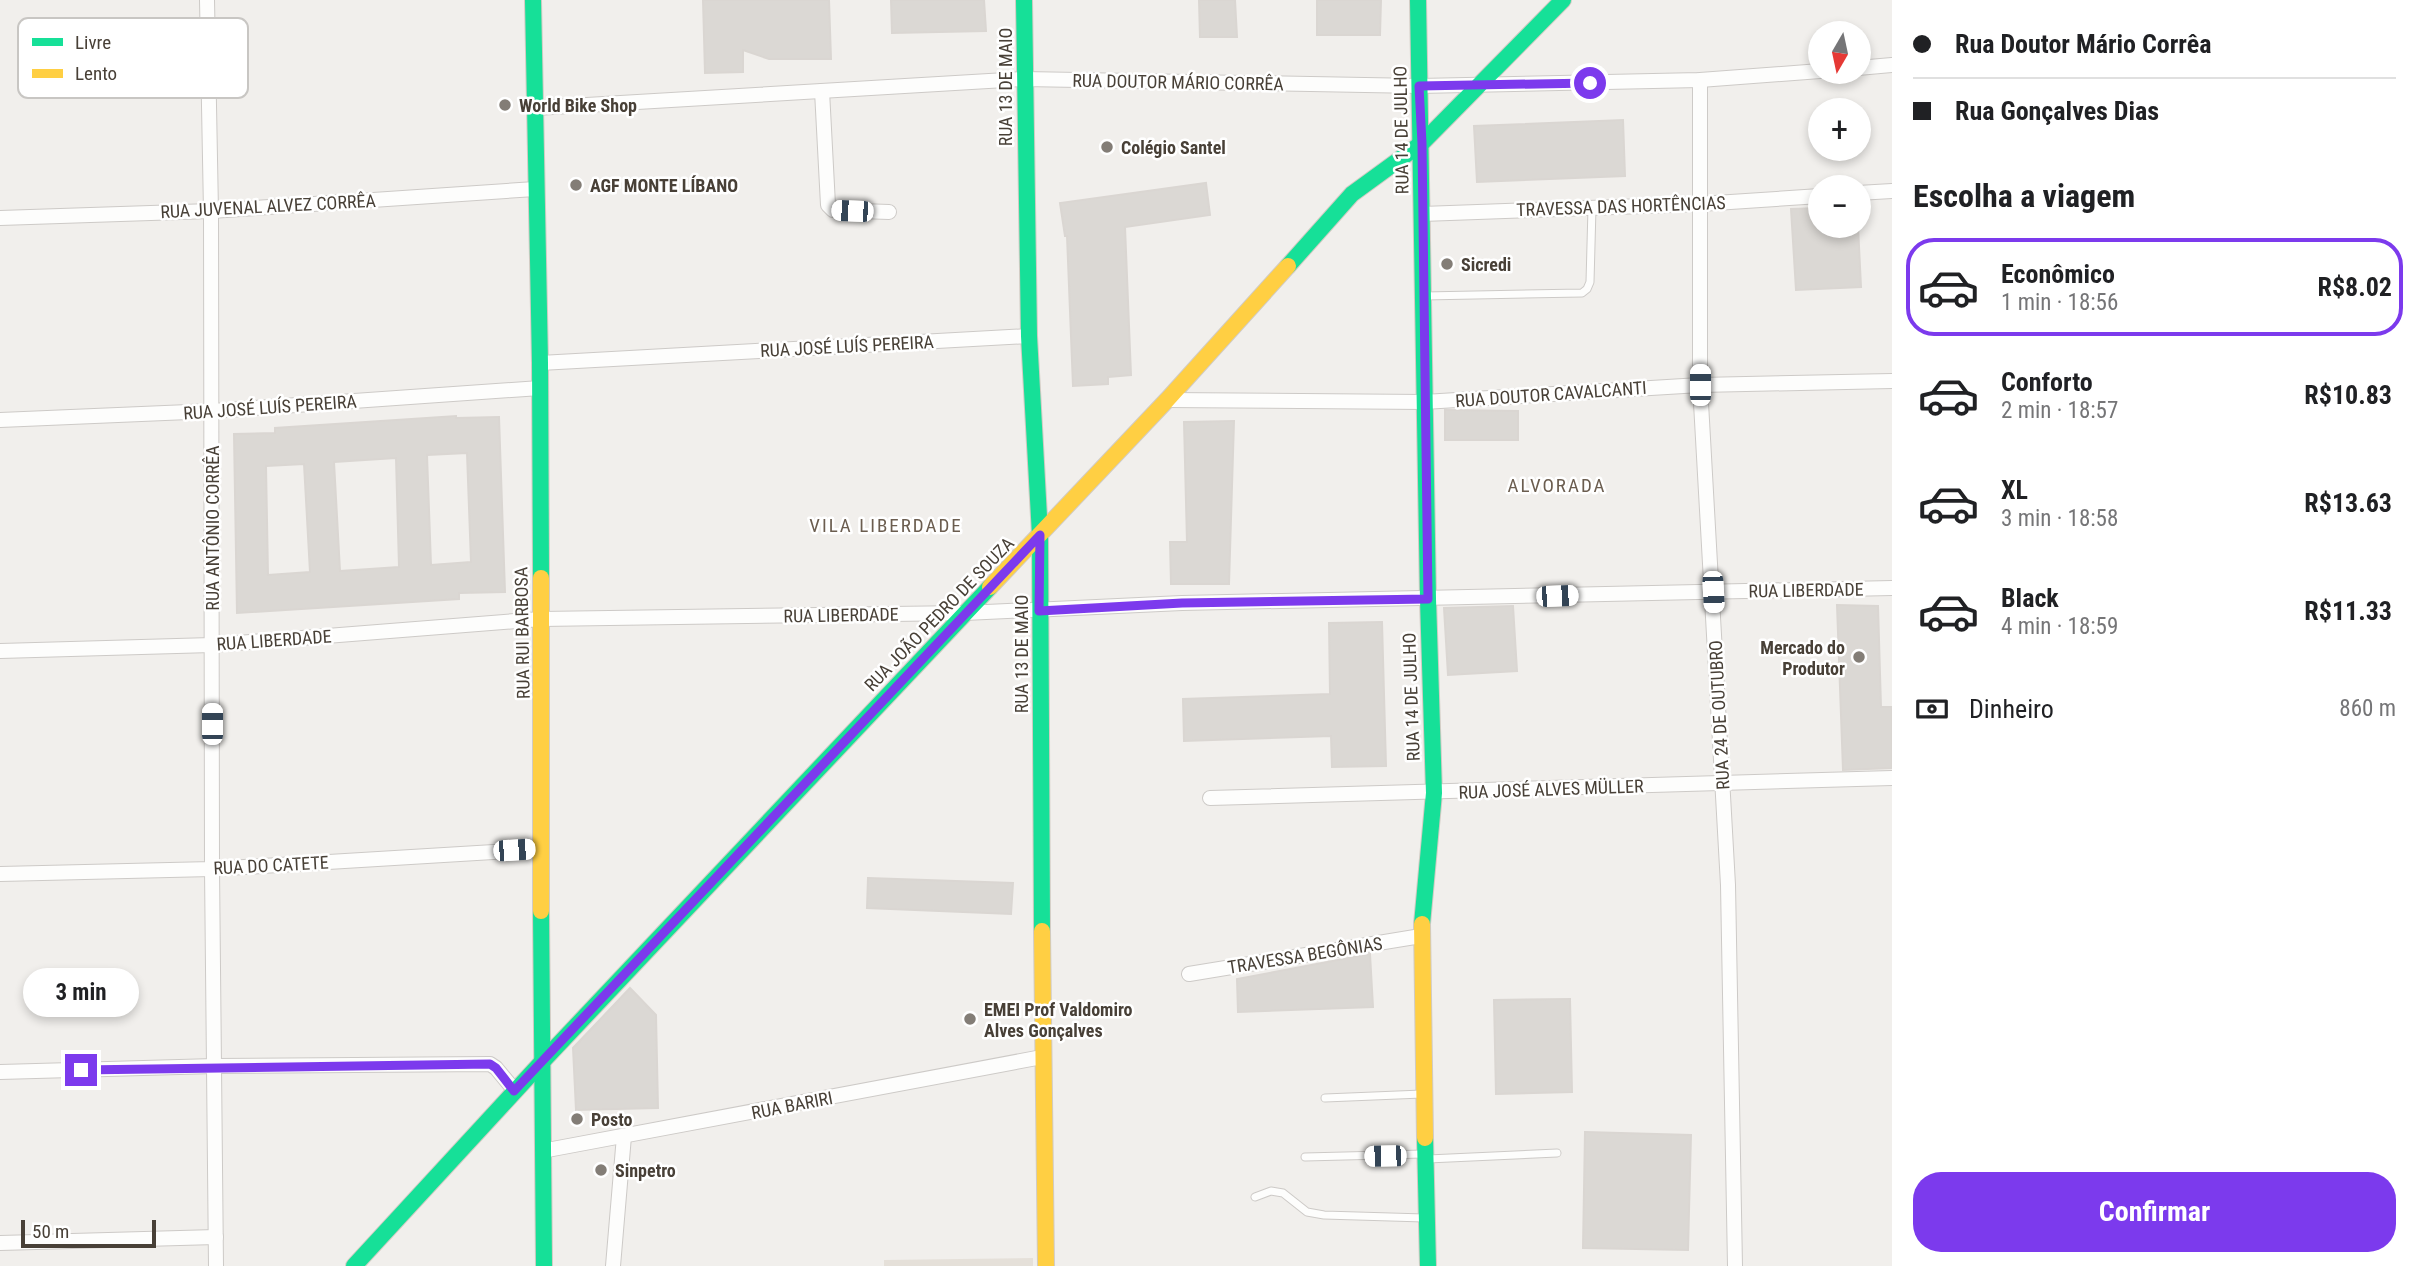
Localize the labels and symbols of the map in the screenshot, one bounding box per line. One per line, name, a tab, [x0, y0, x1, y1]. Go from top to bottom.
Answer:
legend	[18, 18, 248, 98]
north arrow	[1808, 21, 1871, 84]
street label: RUA 13 DE MAIO	[995, 28, 1016, 146]
text: Livre	[75, 31, 111, 54]
text: Lento	[75, 62, 117, 85]
street label: RUA 14 DE JULHO	[1389, 66, 1413, 194]
route start	[1574, 67, 1606, 99]
street label: RUA DOUTOR MÁRIO CORRÊA	[1072, 70, 1284, 94]
place label: World Bike Shop	[519, 95, 637, 116]
marker: World Bike Shop	[497, 97, 513, 113]
place label: Colégio Santel	[1121, 137, 1226, 158]
marker: Colégio Santel	[1099, 139, 1115, 155]
place label: AGF MONTE LÍBANO	[590, 175, 738, 196]
marker: AGF MONTE LÍBANO	[568, 177, 584, 193]
street label: RUA JUVENAL ALVEZ CORRÊA	[160, 190, 377, 222]
street label: TRAVESSA DAS HORTÊNCIAS	[1516, 192, 1726, 220]
car	[831, 200, 874, 222]
place label: Sicredi	[1461, 254, 1511, 275]
marker: Sicredi	[1439, 256, 1455, 272]
street label: RUA JOSÉ LUÍS PEREIRA	[760, 331, 935, 361]
car	[1690, 364, 1711, 406]
street label: RUA DOUTOR CAVALCANTI	[1455, 377, 1647, 411]
street label: RUA JOSÉ LUÍS PEREIRA	[183, 390, 358, 424]
street label: RUA ANTÔNIO CORRÊA	[202, 445, 223, 611]
district label: ALVORADA	[1508, 474, 1606, 497]
district label: VILA LIBERDADE	[809, 514, 963, 537]
street label: RUA JOÃO PEDRO DE SOUZA	[860, 532, 1018, 695]
street label: RUA RUI BARBOSA	[510, 566, 534, 699]
car	[1702, 570, 1725, 614]
street label: RUA LIBERDADE	[1748, 578, 1864, 602]
car	[1536, 585, 1579, 607]
street label: RUA 13 DE MAIO	[1011, 595, 1032, 713]
street label: RUA LIBERDADE	[783, 603, 899, 627]
street label: RUA LIBERDADE	[216, 626, 332, 654]
street label: RUA 14 DE JULHO	[1398, 632, 1424, 762]
place label: Mercado do Produtor	[1760, 637, 1845, 679]
street label: RUA 24 DE OUTUBRO	[1705, 640, 1733, 790]
marker: Mercado do Produtor	[1851, 649, 1867, 665]
car	[202, 703, 223, 745]
street label: RUA JOSÉ ALVES MÜLLER	[1458, 775, 1644, 803]
car	[493, 838, 536, 862]
street label: RUA DO CATETE	[213, 851, 329, 879]
street label: TRAVESSA BEGÔNIAS	[1226, 932, 1384, 978]
callout: 3 min	[23, 968, 139, 1018]
place label: EMEI Prof Valdomiro Alves Gonçalves	[984, 999, 1133, 1041]
marker: EMEI Prof Valdomiro Alves Gonçalves	[962, 1011, 978, 1027]
route end	[65, 1054, 97, 1086]
street label: RUA BARIRI	[750, 1087, 834, 1123]
place label: Posto	[591, 1109, 633, 1130]
marker: Posto	[569, 1111, 585, 1127]
car	[1364, 1145, 1407, 1167]
place label: Sinpetro	[615, 1160, 676, 1181]
marker: Sinpetro	[593, 1162, 609, 1178]
scale bar	[21, 1217, 156, 1249]

